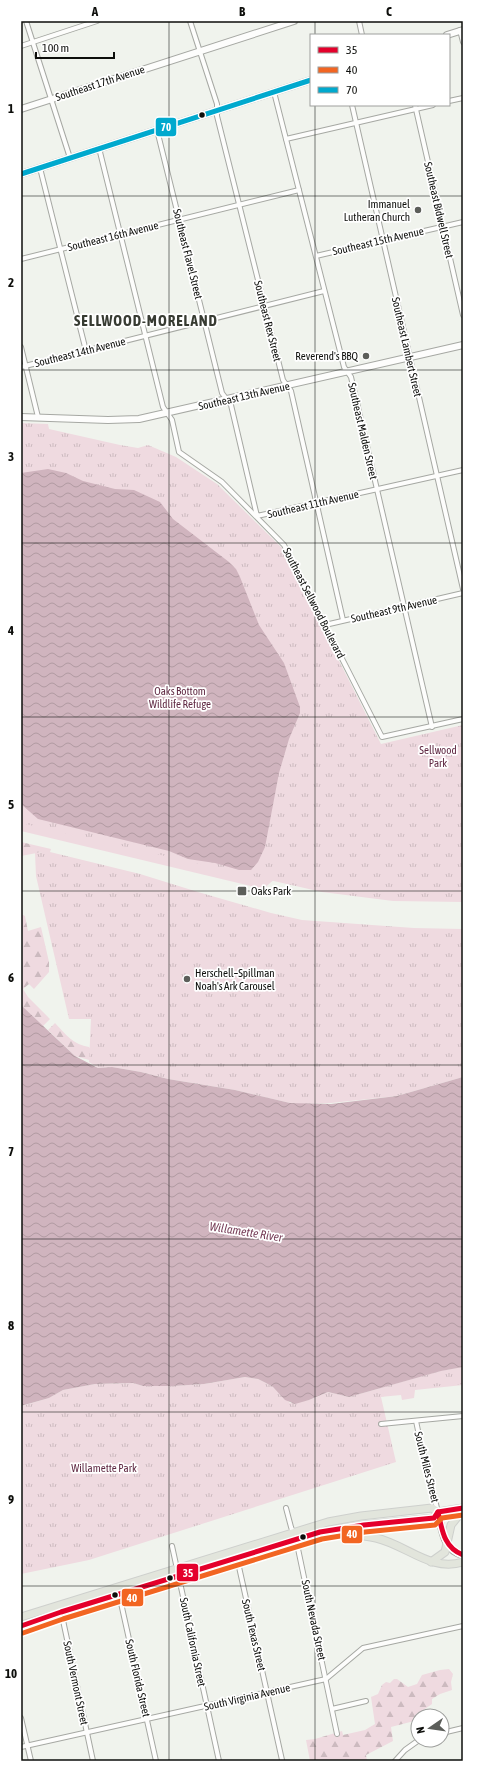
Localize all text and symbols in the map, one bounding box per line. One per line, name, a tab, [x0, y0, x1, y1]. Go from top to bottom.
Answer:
text: A	[91, 4, 99, 19]
text: B	[239, 4, 246, 19]
text: C	[386, 4, 392, 19]
scale bar	[36, 34, 114, 60]
legend	[310, 34, 450, 106]
text: 100 m	[42, 41, 69, 55]
text: 35	[346, 43, 357, 57]
street label: Southeast 17th Avenue	[54, 63, 146, 103]
text: 40	[346, 63, 358, 77]
text: 70	[346, 83, 358, 97]
text: 1	[8, 101, 14, 116]
unlabelled marker	[197, 110, 207, 120]
line badge: 70	[155, 117, 177, 137]
text: 70	[161, 121, 171, 133]
street label: Southeast Bidwell Street	[422, 161, 456, 259]
place label: Immanuel Lutheran Church	[344, 198, 410, 223]
marker: Immanuel Lutheran Church	[413, 205, 423, 215]
street label: Southeast Flavel Street	[171, 208, 205, 300]
street label: Southeast 16th Avenue	[66, 219, 160, 253]
street label: Southeast 15th Avenue	[331, 225, 425, 257]
text: 2	[8, 275, 14, 290]
street label: Southeast Rex Street	[252, 279, 284, 363]
street label: Southeast Lambert Street	[390, 296, 424, 398]
district label: SELLWOOD-MORELAND	[74, 312, 218, 329]
street label: Southeast 14th Avenue	[33, 335, 127, 369]
place label: Reverend's BBQ	[295, 350, 359, 362]
marker: Reverend's BBQ	[361, 351, 371, 361]
street label: Southeast 13th Avenue	[197, 380, 291, 412]
street label: Southeast Malden Street	[346, 382, 380, 480]
text: 3	[8, 449, 14, 464]
street label: Southeast 11th Avenue	[266, 488, 360, 520]
street label: Southeast Sellwood Boulevard	[281, 546, 347, 660]
street label: Southeast 9th Avenue	[350, 593, 438, 625]
text: 4	[7, 623, 14, 638]
park label: Oaks Bottom Wildlife Refuge	[149, 685, 211, 710]
park label: Sellwood Park	[419, 744, 457, 769]
text: 5	[8, 797, 14, 812]
marker: Oaks Park	[236, 885, 248, 897]
place label: Oaks Park	[251, 885, 291, 897]
place label: Herschell–Spillman Noah's Ark Carousel	[195, 967, 275, 992]
text: 6	[8, 970, 14, 985]
marker: Herschell–Spillman Noah's Ark Carousel	[182, 974, 192, 984]
text: 7	[8, 1144, 14, 1159]
water label: Willamette River	[208, 1219, 284, 1245]
text: 8	[8, 1318, 14, 1333]
street label: South Miles Street	[412, 1430, 442, 1504]
park label: Willamette Park	[71, 1462, 137, 1474]
text: 9	[8, 1492, 14, 1507]
line badge: 40	[341, 1525, 363, 1544]
text: 40	[346, 1528, 357, 1540]
unlabelled marker	[298, 1532, 308, 1542]
line badge: 35	[176, 1563, 199, 1582]
text: 35	[183, 1567, 193, 1579]
unlabelled marker	[165, 1573, 175, 1583]
street label: South Nevada Street	[300, 1579, 328, 1661]
line badge: 40	[121, 1588, 144, 1607]
unlabelled marker	[110, 1590, 120, 1600]
text: 40	[126, 1592, 137, 1604]
street label: South California Street	[178, 1596, 208, 1688]
street label: South Texas Street	[240, 1598, 268, 1672]
street label: South Florida Street	[123, 1638, 153, 1718]
street label: South Vermont Street	[61, 1640, 91, 1726]
text: 10	[5, 1666, 17, 1681]
street label: South Virginia Avenue	[203, 1681, 291, 1713]
north arrow	[410, 1708, 450, 1748]
text: N	[414, 1726, 427, 1735]

